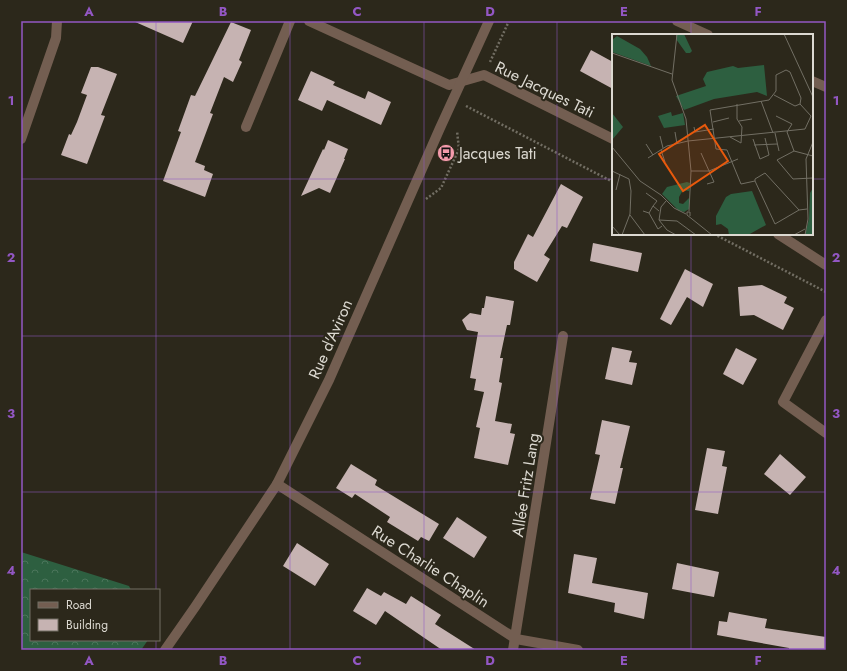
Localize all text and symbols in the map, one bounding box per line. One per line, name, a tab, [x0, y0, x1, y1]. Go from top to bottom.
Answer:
text: A	[83, 2, 94, 21]
text: B	[219, 2, 228, 21]
text: C	[352, 2, 362, 21]
text: D	[485, 2, 495, 21]
text: E	[620, 2, 628, 21]
text: F	[754, 2, 762, 21]
inset map	[612, 34, 813, 235]
street label: Rue Jacques Tati	[491, 55, 598, 123]
text: 1	[8, 91, 14, 110]
text: 1	[833, 91, 839, 110]
place label: Jacques Tati	[457, 142, 537, 165]
bus stop icon: Jacques Tati	[436, 143, 456, 163]
text: 2	[7, 248, 15, 267]
text: 2	[832, 248, 840, 267]
street label: Rue d'Aviron	[303, 296, 358, 383]
text: 3	[7, 404, 15, 423]
text: 3	[832, 404, 840, 423]
street label: Allée Fritz Lang	[506, 431, 545, 539]
street label: Rue Charlie Chaplin	[367, 520, 494, 613]
text: 4	[6, 561, 16, 580]
text: 4	[831, 561, 841, 580]
legend	[30, 589, 160, 641]
text: Road	[66, 596, 92, 614]
text: Building	[66, 616, 108, 634]
text: A	[83, 651, 94, 670]
text: B	[219, 651, 228, 670]
text: C	[352, 651, 362, 670]
text: D	[485, 651, 495, 670]
text: E	[620, 651, 628, 670]
text: F	[754, 651, 762, 670]

